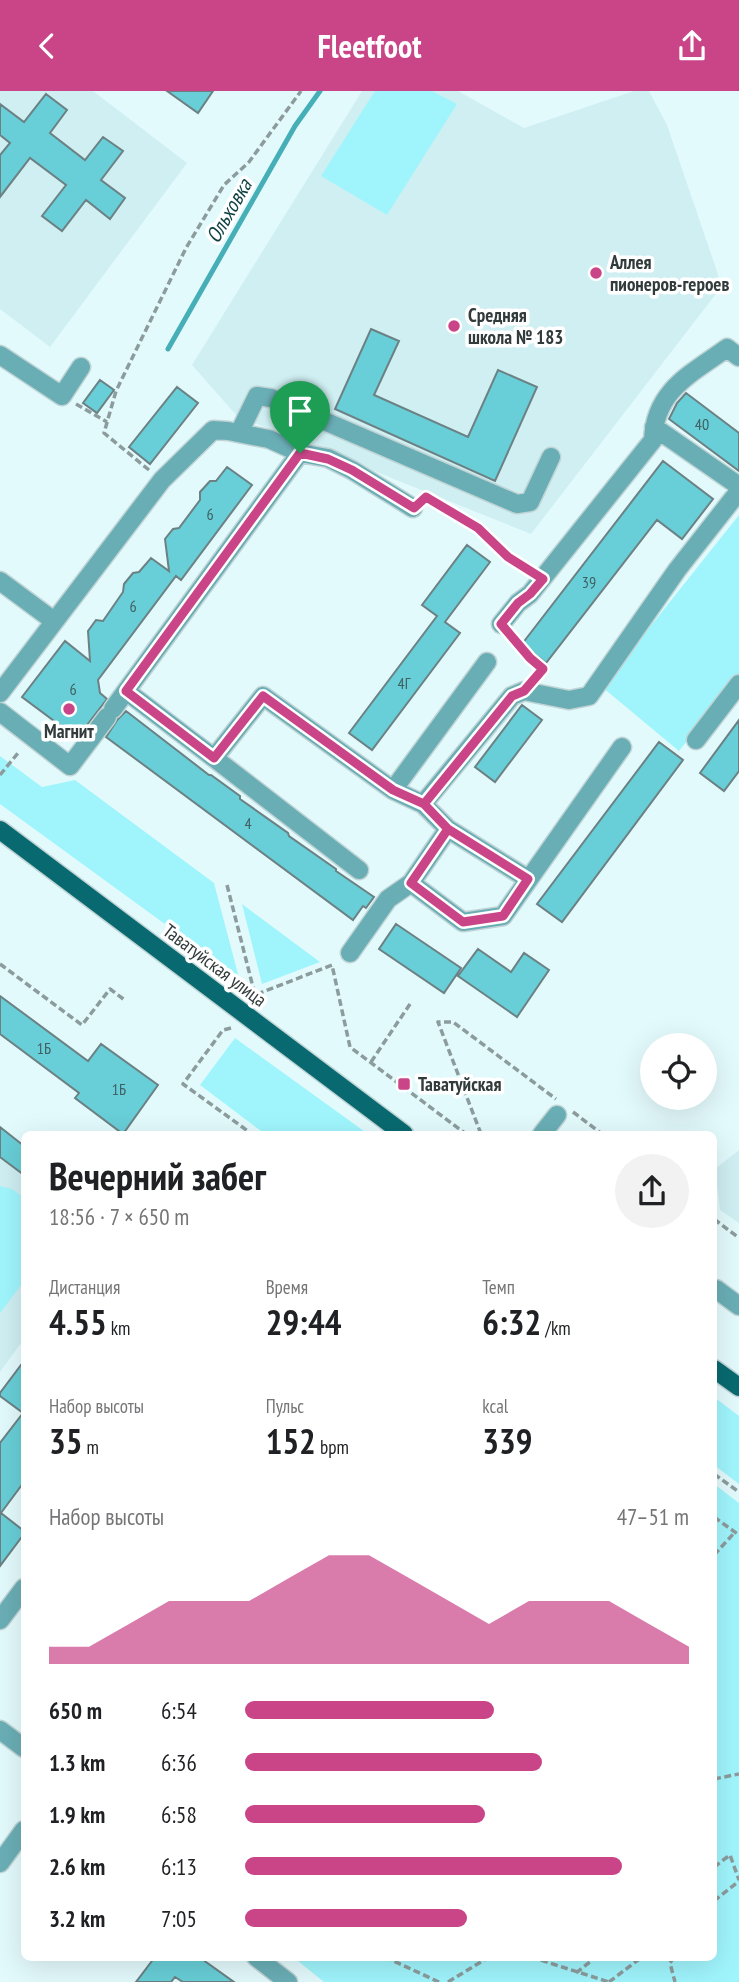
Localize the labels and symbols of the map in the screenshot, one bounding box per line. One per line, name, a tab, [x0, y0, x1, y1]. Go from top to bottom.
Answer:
water label: Ольховка	[200, 173, 258, 248]
place label: Аллея пионеров-героев	[609, 250, 729, 296]
marker: Аллея пионеров-героев	[588, 265, 604, 281]
place label: Средняя школа № 183	[468, 303, 563, 349]
marker: Средняя школа № 183	[446, 318, 462, 334]
pin	[270, 381, 330, 453]
house number: 40	[695, 414, 709, 434]
house number: 6	[206, 504, 214, 524]
house number: 39	[582, 572, 596, 592]
house number: 6	[129, 596, 137, 616]
house number: 4Г	[398, 673, 411, 693]
house number: 6	[69, 679, 77, 699]
marker: Магнит	[61, 701, 77, 717]
place label: Магнит	[44, 719, 94, 743]
house number: 4	[244, 813, 252, 833]
street label: Таватуйская улица	[159, 918, 271, 1012]
house number: 1Б	[37, 1038, 51, 1058]
place label: Таватуйская	[418, 1072, 501, 1096]
marker: Таватуйская	[396, 1076, 412, 1092]
house number: 1Б	[112, 1079, 126, 1099]

